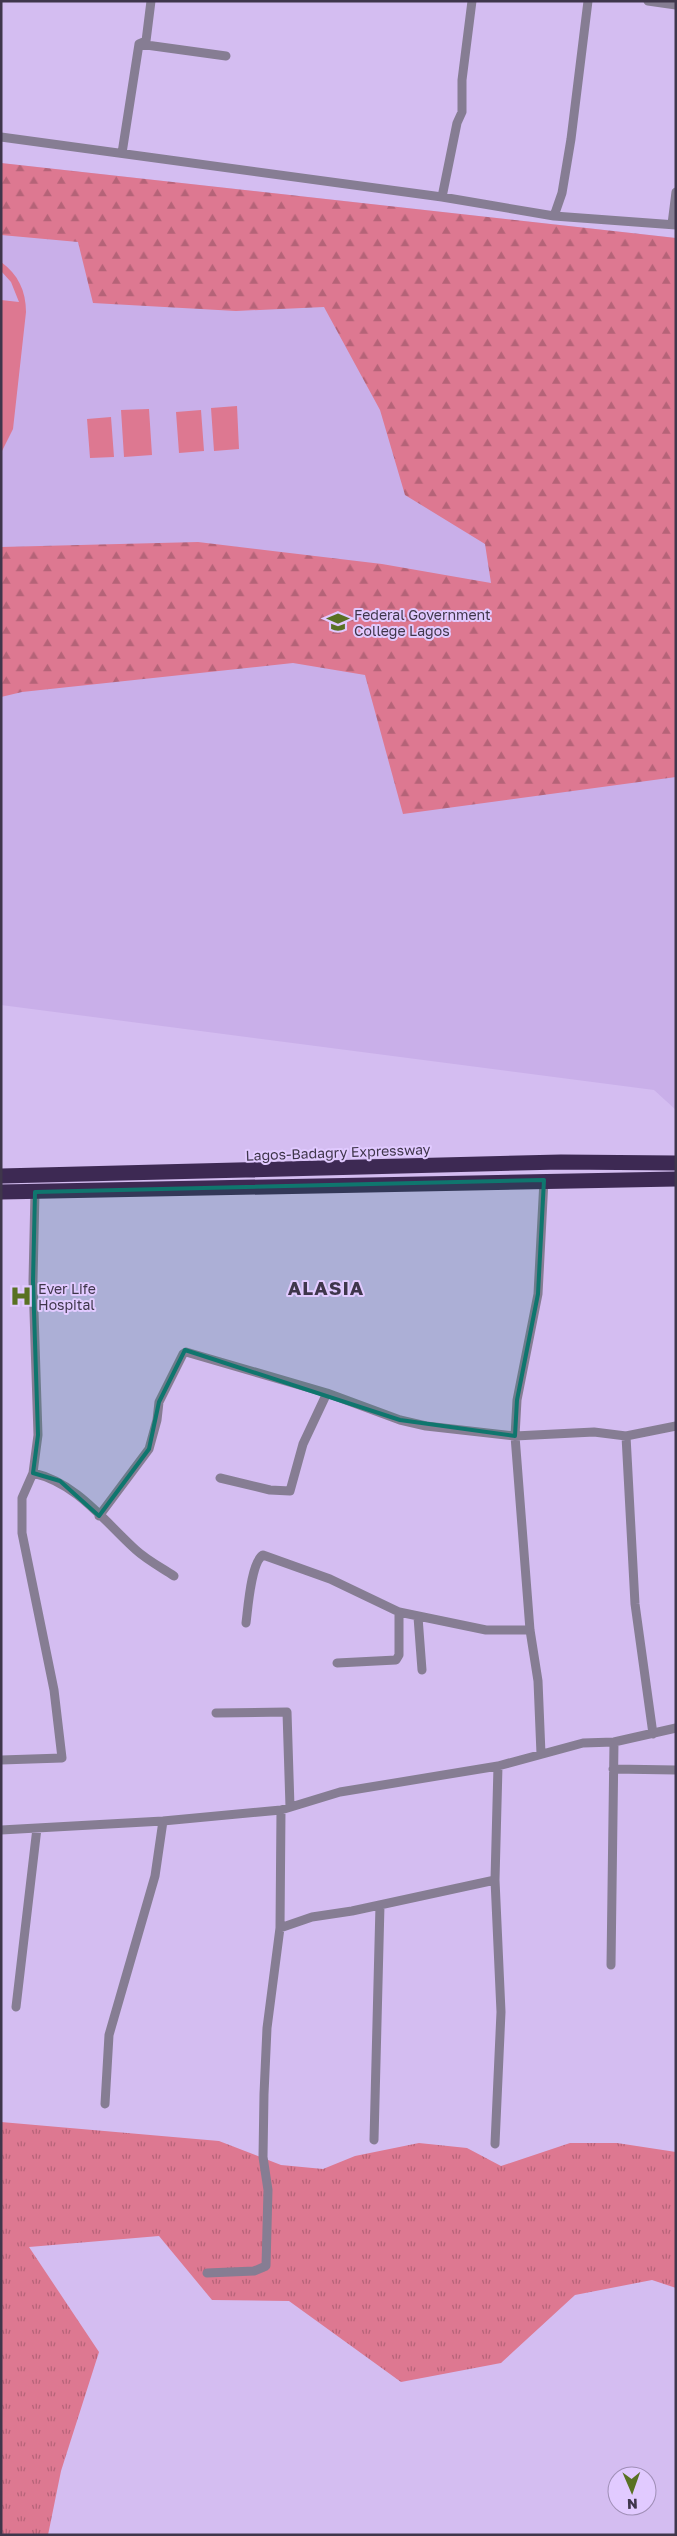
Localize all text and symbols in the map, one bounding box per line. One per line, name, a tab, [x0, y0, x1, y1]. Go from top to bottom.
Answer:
place label: Federal Government College Lagos	[354, 606, 491, 639]
school or university icon: Federal Government College Lagos	[325, 609, 351, 635]
street label: Lagos-Badagry Expressway	[245, 1140, 431, 1164]
district label: ALASIA	[288, 1276, 364, 1299]
place label: Ever Life Hospital	[38, 1280, 96, 1313]
hospital icon: Ever Life Hospital	[8, 1283, 34, 1309]
north arrow	[607, 2466, 657, 2516]
text: N	[627, 2496, 638, 2513]

